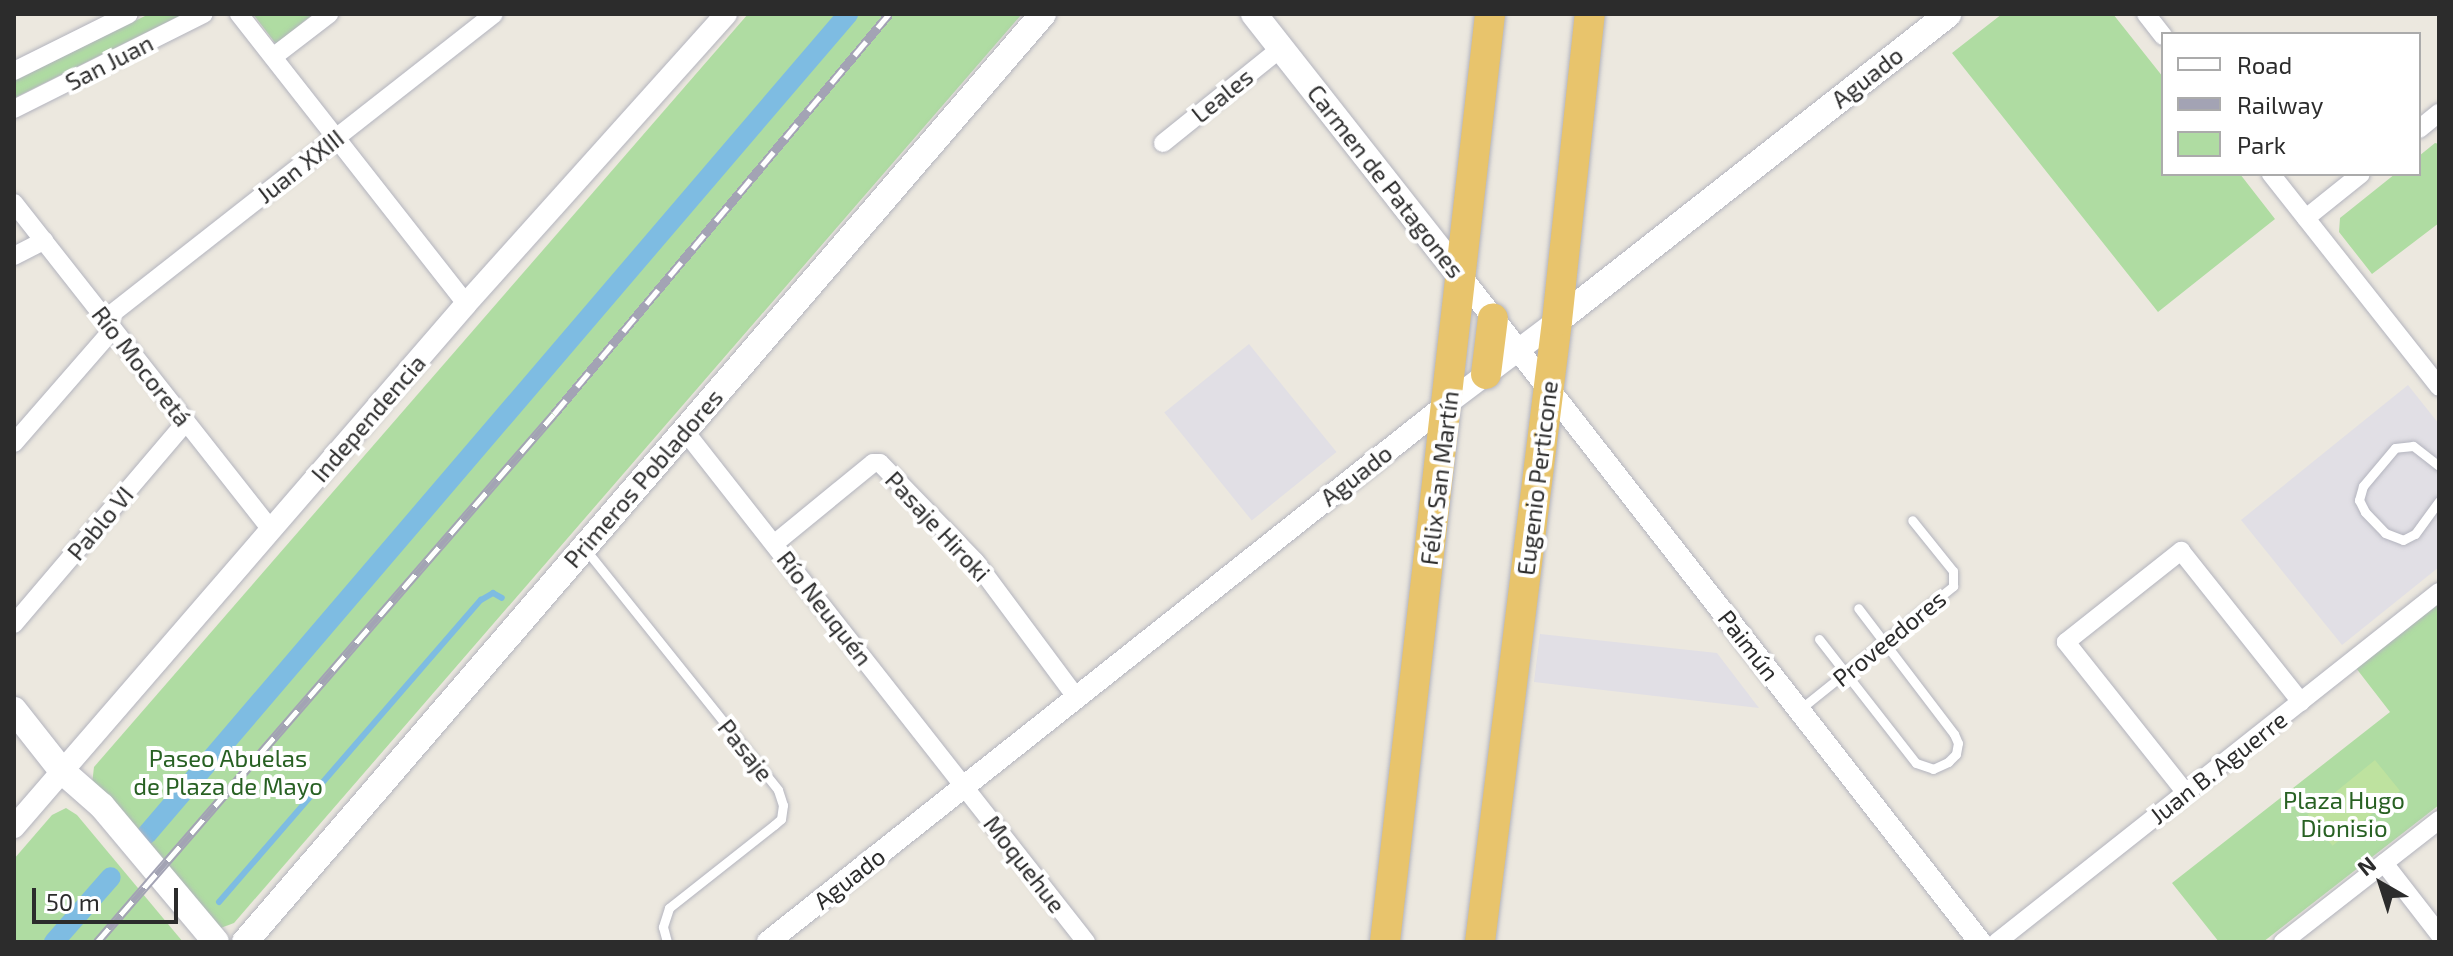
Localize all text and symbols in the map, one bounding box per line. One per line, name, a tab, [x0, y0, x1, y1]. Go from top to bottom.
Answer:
street label: San Juan	[60, 28, 158, 96]
legend	[2161, 32, 2421, 176]
street label: Aguado	[1826, 40, 1908, 114]
text: Road	[2237, 50, 2292, 79]
street label: Leales	[1186, 62, 1258, 128]
street label: Carmen de Patagones	[1302, 79, 1470, 283]
text: Railway	[2237, 90, 2323, 119]
street label: Juan XXIII	[251, 123, 349, 209]
text: Park	[2237, 130, 2286, 159]
street label: Río Mocoretá	[86, 300, 198, 432]
street label: Independencia	[305, 349, 431, 487]
street label: Eugenio Perticone	[1511, 379, 1563, 577]
street label: Primeros Pobladores	[557, 383, 729, 573]
street label: Félix San Martín	[1414, 389, 1464, 567]
street label: Aguado	[1315, 438, 1397, 512]
street label: Pasaje Hiroki	[880, 465, 996, 587]
street label: Pablo VI	[61, 480, 139, 566]
street label: Río Neuquén	[771, 545, 879, 671]
street label: Proveedores	[1827, 584, 1951, 692]
street label: Paimún	[1712, 604, 1786, 686]
street label: Juan B. Aguerre	[2143, 704, 2293, 830]
street label: Pasaje	[712, 713, 780, 787]
park label: Paseo Abuelas de Plaza de Mayo	[133, 744, 323, 800]
park label: Plaza Hugo Dionisio	[2283, 786, 2405, 842]
street label: Moquehue	[978, 810, 1072, 918]
street label: Aguado	[808, 841, 890, 915]
north arrow	[2341, 844, 2421, 924]
text: N	[2352, 850, 2380, 880]
scale bar	[36, 872, 182, 922]
text: 50 m	[46, 887, 100, 916]

